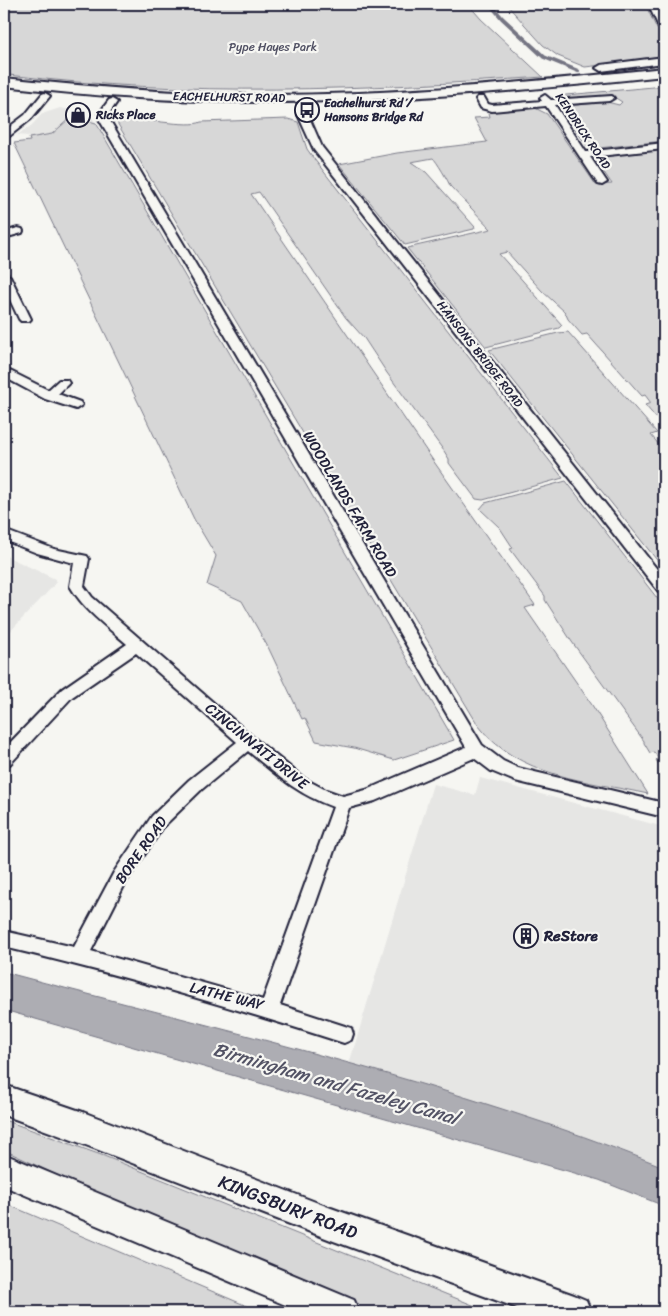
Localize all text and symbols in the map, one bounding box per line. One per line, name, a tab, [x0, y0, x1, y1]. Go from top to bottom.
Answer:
park label: Pype Hayes Park	[229, 36, 317, 58]
street label: EACHELHURST ROAD	[173, 85, 285, 109]
street label: KENDRICK ROAD	[549, 88, 617, 175]
place label: Eachelhurst Rd / Hansons Bridge Rd	[323, 92, 425, 128]
bus stop icon: Eachelhurst Rd / Hansons Bridge Rd	[294, 97, 320, 123]
shop icon: Ricks Place	[65, 102, 91, 128]
place label: Ricks Place	[95, 104, 156, 126]
street label: HANSONS BRIDGE ROAD	[431, 296, 530, 413]
street label: WOODLANDS FARM ROAD	[296, 426, 404, 582]
street label: CINCINNATI DRIVE	[199, 696, 316, 797]
street label: BORE ROAD	[108, 811, 174, 889]
building icon: ReStore	[513, 923, 539, 949]
place label: ReStore	[543, 923, 599, 949]
street label: LATHE WAY	[187, 974, 268, 1018]
water label: Birmingham and Fazeley Canal	[210, 1033, 467, 1136]
street label: KINGSBURY ROAD	[214, 1166, 363, 1248]

